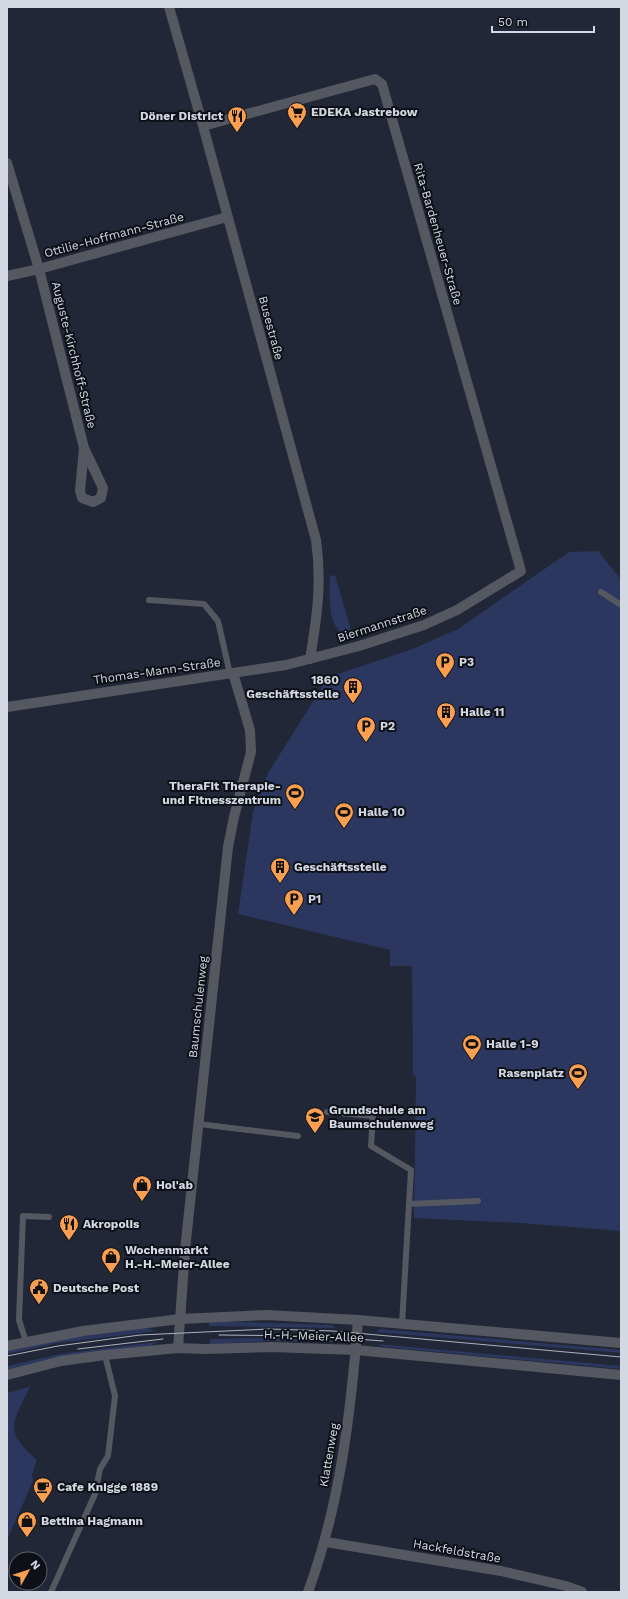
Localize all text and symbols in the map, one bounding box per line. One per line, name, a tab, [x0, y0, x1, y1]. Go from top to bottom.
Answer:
scale bar	[492, 8, 594, 34]
text: 50 m	[498, 15, 528, 29]
supermarket icon: EDEKA Jastrebow	[286, 101, 308, 129]
restaurant icon: Döner District	[226, 105, 248, 133]
place label: EDEKA Jastrebow	[311, 105, 418, 119]
place label: Döner District	[140, 109, 224, 123]
street label: Rita-Bardenheuer-Straße	[411, 161, 465, 307]
street label: Ottilie-Hoffmann-Straße	[43, 210, 185, 260]
street label: Auguste-Kirchhoff-Straße	[49, 280, 99, 430]
street label: Busestraße	[256, 294, 286, 362]
street label: Biermannstraße	[336, 603, 429, 645]
parking icon: P3	[434, 651, 456, 679]
street label: Thomas-Mann-Straße	[92, 655, 222, 687]
place label: P3	[459, 655, 474, 669]
place label: 1860 Geschäftsstelle	[246, 673, 339, 701]
building icon: 1860 Geschäftsstelle	[342, 676, 364, 704]
building icon: Halle 11	[435, 701, 457, 729]
place label: Halle 11	[460, 705, 504, 719]
parking icon: P2	[355, 715, 377, 743]
place label: P2	[380, 719, 395, 733]
place label: TheraFit Therapie- und Fitnesszentrum	[162, 779, 281, 807]
sports icon: TheraFit Therapie- und Fitnesszentrum	[284, 782, 306, 810]
sports icon: Halle 10	[333, 801, 355, 829]
place label: Halle 10	[358, 805, 405, 819]
building icon: Geschäftsstelle	[269, 856, 291, 884]
place label: Geschäftsstelle	[294, 860, 387, 874]
parking icon: P1	[283, 888, 305, 916]
place label: P1	[308, 892, 321, 906]
street label: Baumschulenweg	[186, 955, 210, 1059]
sports icon: Halle 1-9	[461, 1033, 483, 1061]
place label: Halle 1-9	[486, 1037, 539, 1051]
sports icon: Rasenplatz	[567, 1062, 589, 1090]
place label: Rasenplatz	[498, 1066, 564, 1080]
place label: Grundschule am Baumschulenweg	[329, 1103, 434, 1131]
school or university icon: Grundschule am Baumschulenweg	[304, 1106, 326, 1134]
shop icon: Hol'ab	[131, 1174, 153, 1202]
place label: Hol'ab	[156, 1178, 193, 1192]
restaurant icon: Akropolis	[58, 1213, 80, 1241]
place label: Akropolis	[83, 1217, 140, 1231]
place label: Wochenmarkt H.-H.-Meier-Allee	[125, 1243, 230, 1271]
shop icon: Wochenmarkt H.-H.-Meier-Allee	[100, 1246, 122, 1274]
public building icon: Deutsche Post	[28, 1277, 50, 1305]
place label: Deutsche Post	[53, 1281, 140, 1295]
street label: H.-H.-Meier-Allee	[264, 1327, 364, 1345]
street label: Klattenweg	[316, 1421, 342, 1488]
cafe icon: Cafe Knigge 1889	[32, 1476, 54, 1504]
place label: Cafe Knigge 1889	[57, 1480, 158, 1494]
shop icon: Bettina Hagmann	[16, 1510, 38, 1538]
place label: Bettina Hagmann	[41, 1514, 143, 1528]
street label: Hackfeldstraße	[412, 1536, 502, 1566]
north arrow	[8, 1551, 48, 1591]
text: N	[28, 1558, 43, 1572]

